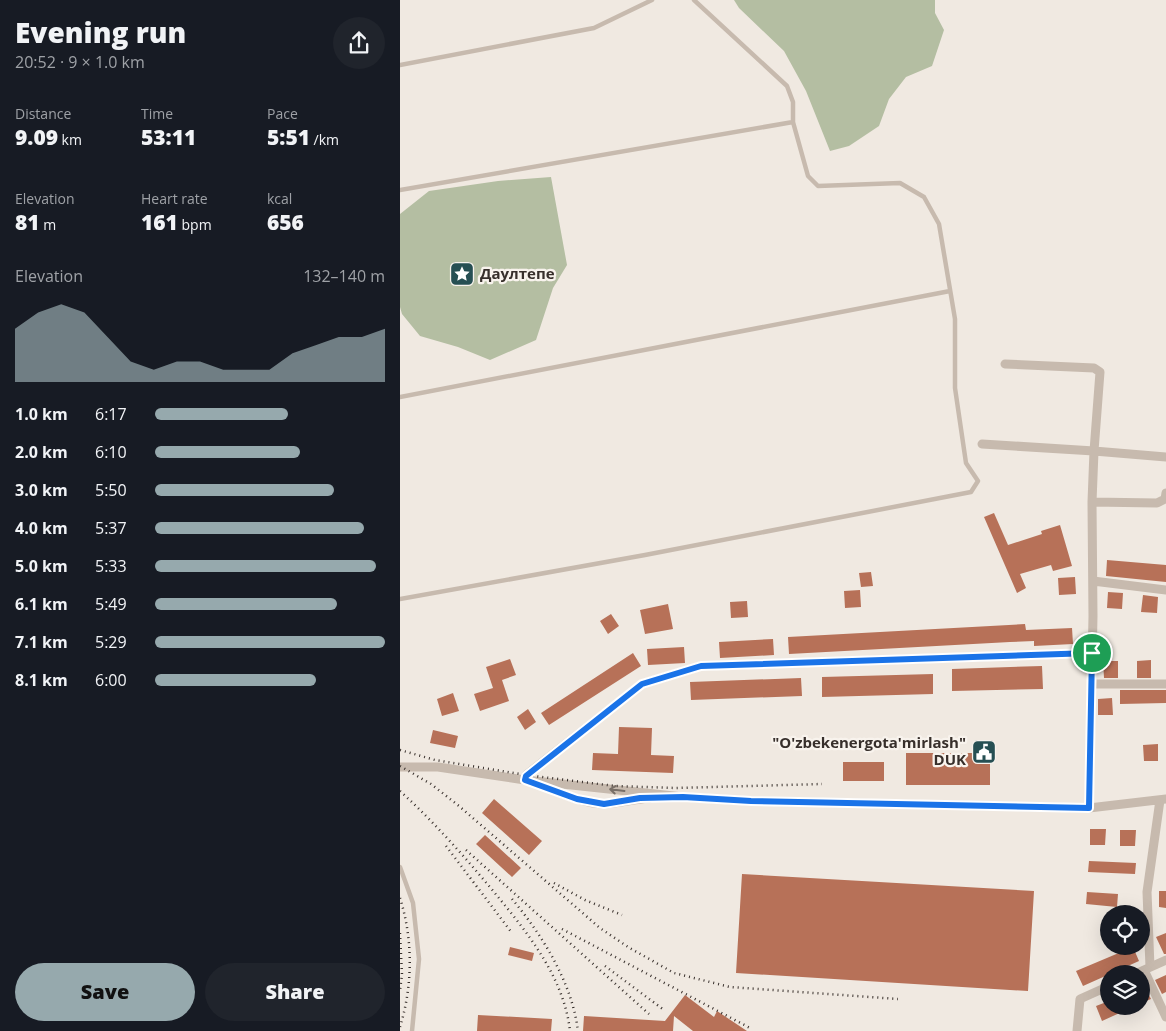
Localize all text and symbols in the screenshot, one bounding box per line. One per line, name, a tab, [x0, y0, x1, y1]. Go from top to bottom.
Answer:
text: Evening run	[15, 13, 186, 51]
button: share	[333, 17, 385, 69]
text: 20:52 · 9 × 1.0 km	[15, 51, 145, 73]
text: Distance	[15, 104, 71, 123]
text: Time	[141, 104, 173, 123]
text: Pace	[267, 104, 298, 123]
text: 9.09	[15, 123, 58, 151]
text: 53:11	[141, 123, 196, 151]
text: 5:51	[267, 123, 310, 151]
text: km	[58, 130, 82, 149]
text: /km	[310, 130, 339, 149]
text: Elevation	[15, 189, 74, 208]
text: Heart rate	[141, 189, 208, 208]
text: kcal	[267, 189, 292, 208]
text: 81	[15, 208, 40, 236]
text: 161	[141, 208, 178, 236]
text: 656	[267, 208, 304, 236]
text: m	[40, 215, 56, 234]
text: bpm	[178, 215, 212, 234]
place icon: Даултепе	[449, 261, 475, 287]
place label: Даултепе	[480, 263, 555, 283]
text: Elevation	[15, 265, 83, 287]
text: 132–140 m	[303, 265, 385, 287]
text: 1.0 km	[15, 403, 68, 425]
text: 6:17	[95, 403, 127, 425]
text: 2.0 km	[15, 441, 68, 463]
text: 6:10	[95, 441, 127, 463]
text: 3.0 km	[15, 479, 68, 501]
text: 5:50	[95, 479, 127, 501]
text: 4.0 km	[15, 517, 68, 539]
text: 5:37	[95, 517, 127, 539]
text: 5.0 km	[15, 555, 68, 577]
text: 5:33	[95, 555, 127, 577]
text: 6.1 km	[15, 593, 68, 615]
text: 5:49	[95, 593, 127, 615]
text: 7.1 km	[15, 631, 68, 653]
text: 5:29	[95, 631, 127, 653]
pin	[1071, 632, 1113, 674]
icon: arrive	[1078, 639, 1106, 667]
text: 8.1 km	[15, 669, 68, 691]
text: 6:00	[95, 669, 127, 691]
place label: "O'zbekenergota'mirlash" DUK	[772, 732, 966, 769]
public building icon: "O'zbekenergota'mirlash" DUK	[971, 739, 997, 765]
one-way arrow	[609, 785, 625, 795]
map controls	[1100, 905, 1150, 1015]
button: locate	[1100, 905, 1150, 955]
button: Save	[15, 963, 195, 1021]
button: Share	[205, 963, 385, 1021]
button: layers	[1100, 965, 1150, 1015]

